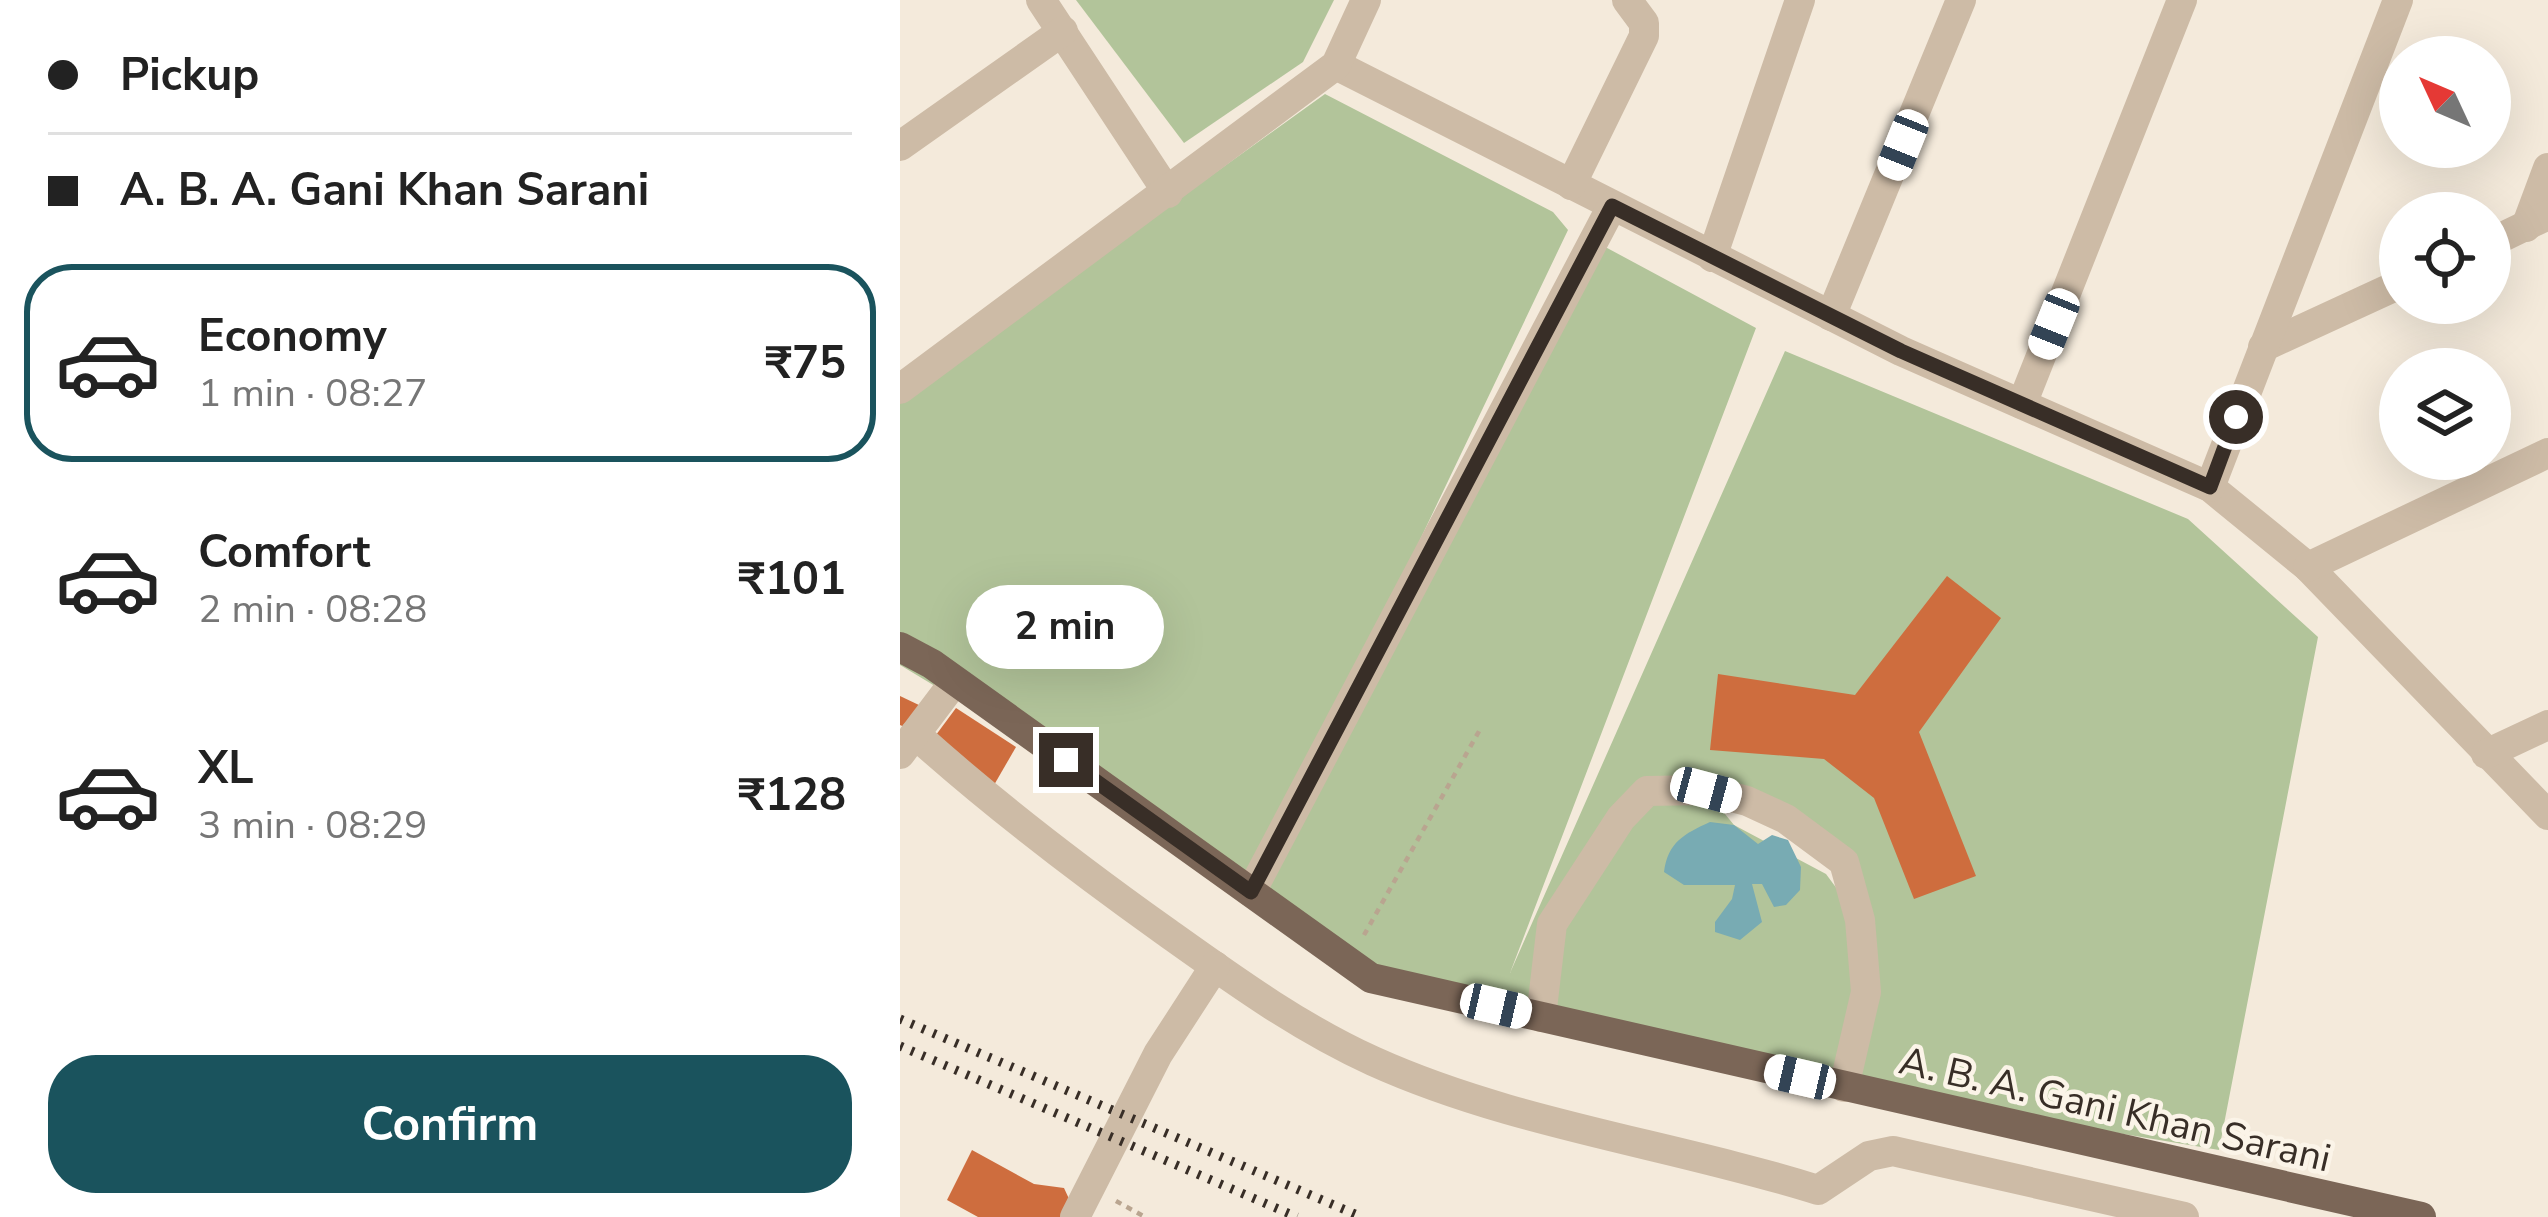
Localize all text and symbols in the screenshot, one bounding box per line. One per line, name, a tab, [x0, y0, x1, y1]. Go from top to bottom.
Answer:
north arrow	[2379, 36, 2511, 168]
map controls	[2379, 36, 2511, 480]
text: Pickup	[120, 45, 259, 106]
car	[1873, 105, 1933, 185]
text: A. B. A. Gani Khan Sarani	[120, 160, 649, 221]
button: locate	[2379, 192, 2511, 324]
car	[2024, 284, 2084, 364]
text: Economy	[198, 306, 387, 367]
icon: car	[54, 309, 162, 417]
text: ₹75	[765, 333, 846, 394]
button: layers	[2379, 348, 2511, 480]
text: 1 min · 08:27	[198, 367, 427, 420]
route start	[2209, 390, 2263, 444]
text: Comfort	[198, 522, 370, 583]
icon: car	[54, 525, 162, 633]
text: ₹101	[738, 549, 846, 610]
text: 2 min · 08:28	[198, 583, 427, 636]
callout: 2 min	[967, 586, 1165, 670]
text: 2 min	[1015, 600, 1115, 653]
route end	[1039, 733, 1093, 787]
text: XL	[198, 738, 254, 799]
icon: car	[54, 741, 162, 849]
car	[1667, 763, 1745, 817]
text: ₹128	[738, 765, 846, 826]
text: 3 min · 08:29	[198, 799, 427, 852]
car	[1457, 980, 1535, 1032]
street label: A. B. A. Gani Khan Sarani	[1894, 1035, 2336, 1185]
car	[1761, 1051, 1839, 1103]
button: Confirm	[48, 1055, 852, 1193]

